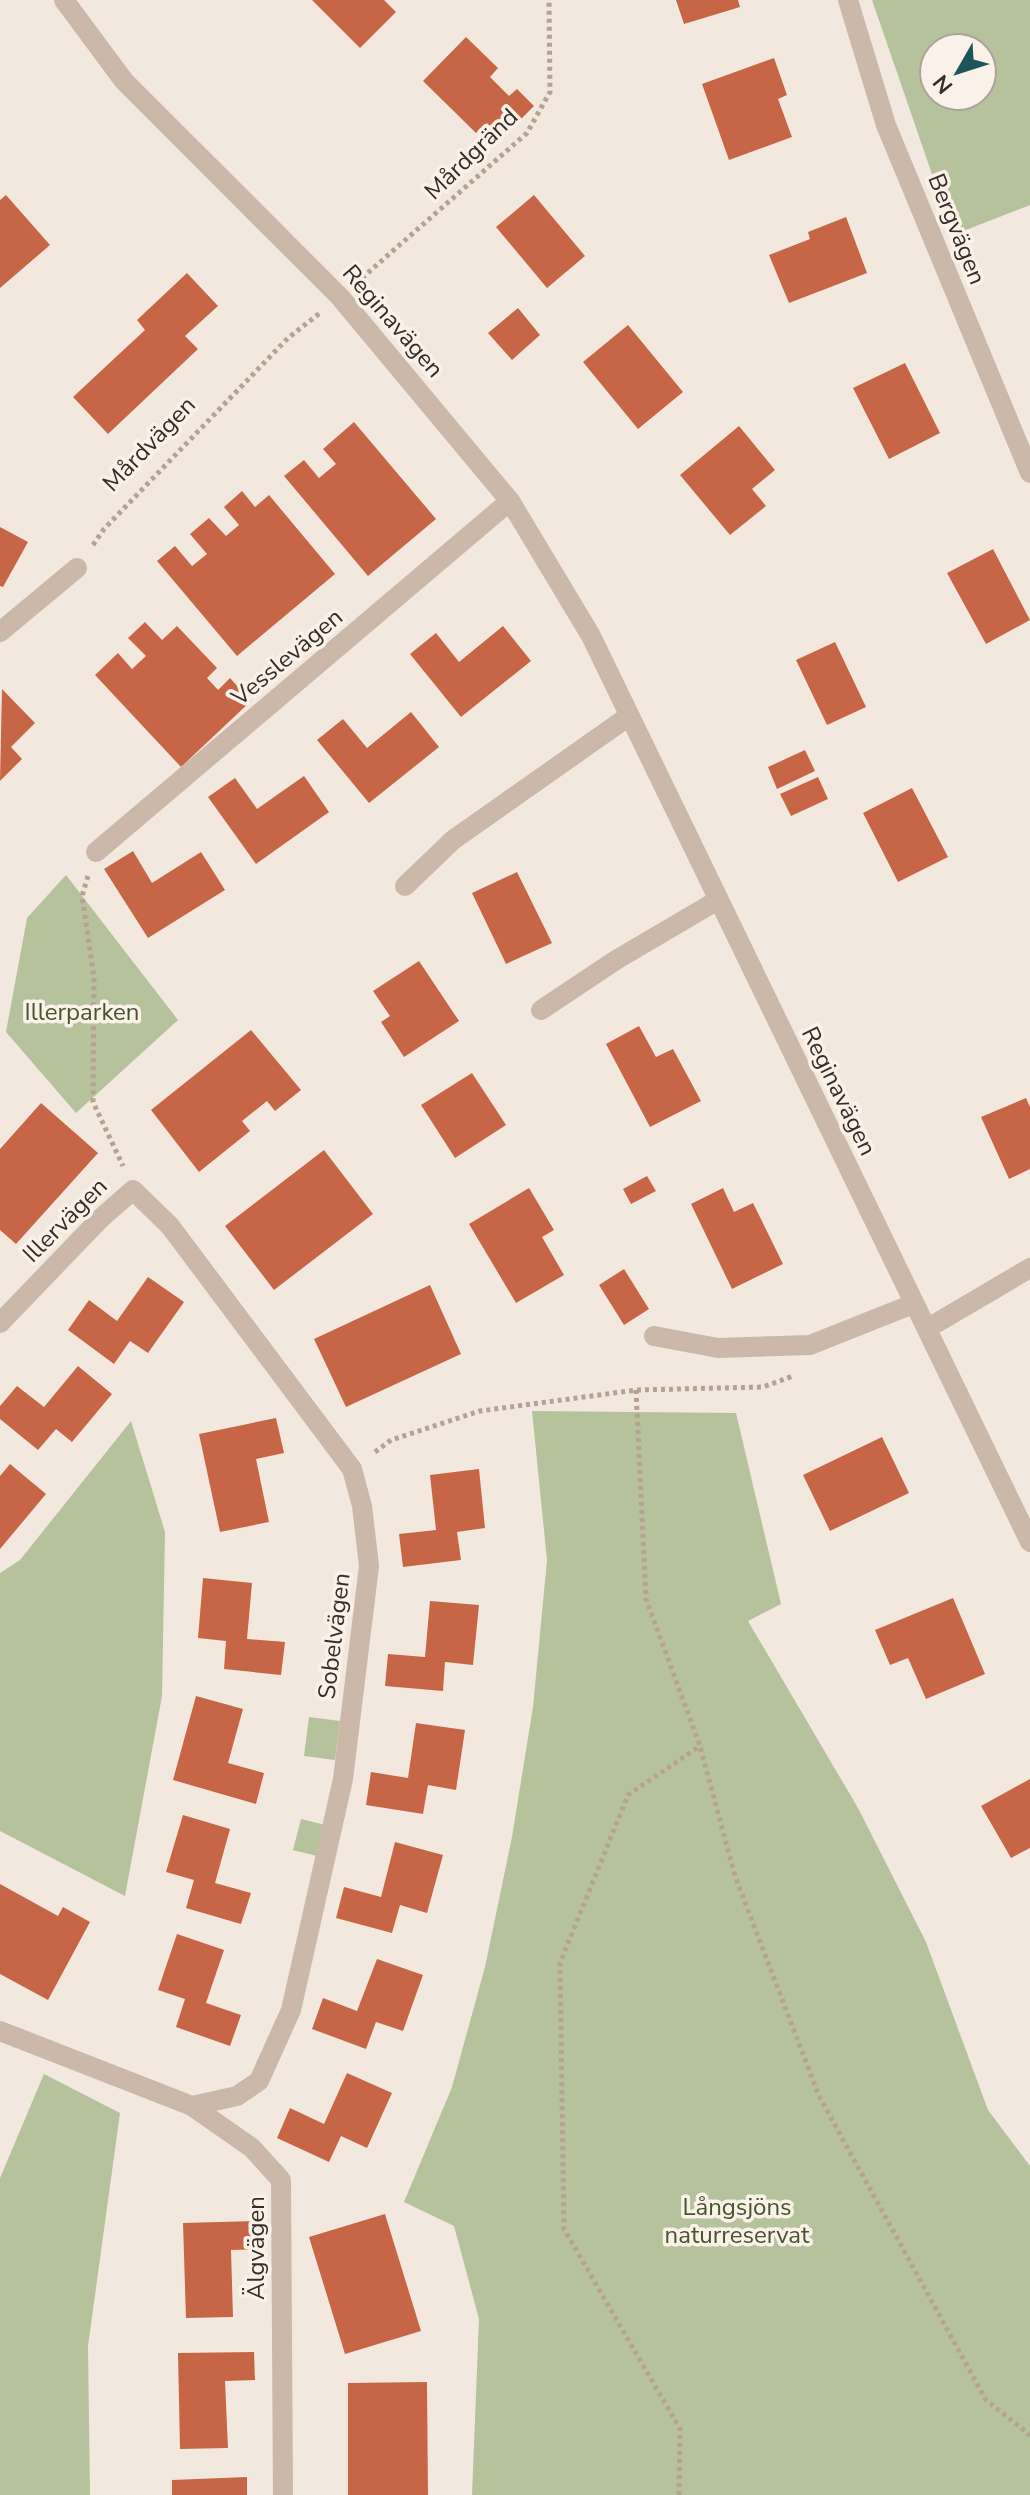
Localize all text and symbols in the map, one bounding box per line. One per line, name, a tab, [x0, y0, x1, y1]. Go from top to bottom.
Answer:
north arrow	[918, 32, 998, 112]
text: N	[926, 68, 960, 100]
street label: Mårdgränd	[417, 101, 525, 207]
street label: Bergvägen	[920, 169, 994, 289]
street label: Reginavägen	[335, 258, 451, 384]
street label: Mårdvägen	[95, 389, 203, 499]
street label: Vesslevägen	[224, 601, 349, 714]
park label: Illerparken	[25, 996, 140, 1028]
street label: Reginavägen	[794, 1021, 884, 1161]
street label: Illervägen	[16, 1171, 114, 1269]
street label: Sobelvägen	[310, 1571, 358, 1701]
park label: Långsjöns naturreservat	[665, 2191, 810, 2251]
street label: Älgvägen	[240, 2196, 272, 2300]

